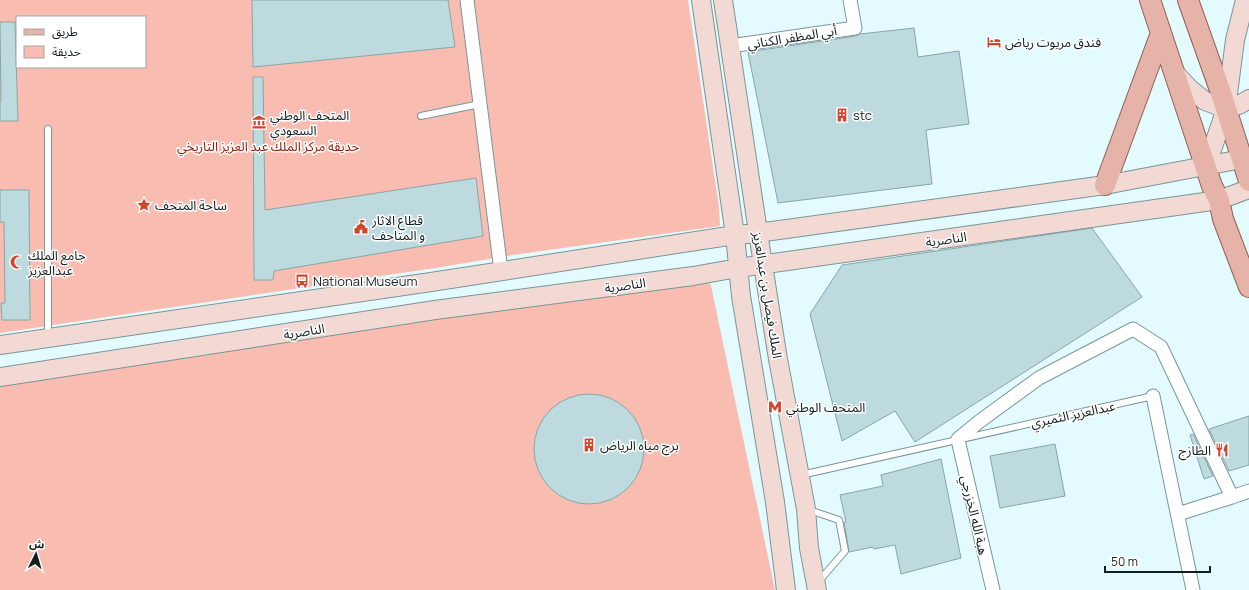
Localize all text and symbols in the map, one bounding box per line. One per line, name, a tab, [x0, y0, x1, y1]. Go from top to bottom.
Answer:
legend	[16, 16, 146, 68]
street label: أبي المظفر الكناني	[746, 21, 838, 55]
text: طريق	[52, 23, 78, 40]
place label: فندق مريوت رياض	[1005, 33, 1101, 51]
hotel icon: فندق مريوت رياض	[986, 34, 1002, 50]
text: حديقة	[52, 43, 81, 60]
place label: المتحف الوطني السعودي	[270, 106, 349, 141]
place label: stc	[853, 106, 872, 124]
building icon: stc	[834, 107, 850, 123]
museum icon: المتحف الوطني السعودي	[251, 114, 267, 130]
park label: حديقة مركز الملك عبد العزيز التاريخي	[177, 137, 359, 157]
place label: ساحة المتحف	[155, 196, 227, 214]
place icon: ساحة المتحف	[136, 197, 152, 213]
place label: قطاع الاثار و المتاحف	[371, 211, 425, 244]
public building icon: قطاع الاثار و المتاحف	[353, 219, 369, 235]
street label: الناصرية	[924, 227, 968, 251]
street label: الملك فيصل بن عبدالعزيز	[749, 229, 787, 360]
place label: جامع الملك عبدالعزيز	[27, 246, 86, 279]
mosque icon: جامع الملك عبدالعزيز	[9, 254, 25, 270]
place label: National Museum	[313, 272, 417, 290]
bus stop icon: National Museum	[294, 273, 310, 289]
street label: الناصرية	[603, 273, 647, 297]
street label: الناصرية	[282, 319, 326, 343]
street label: عبدالعزيز الثميري	[1029, 396, 1118, 434]
place label: المتحف الوطني	[786, 398, 865, 418]
metro station icon: المتحف الوطني	[767, 399, 783, 415]
place label: برج مياه الرياض	[600, 436, 679, 456]
building icon: برج مياه الرياض	[581, 437, 597, 453]
place label: الطازج	[1178, 441, 1211, 461]
restaurant icon: الطازج	[1214, 442, 1230, 458]
street label: هبة الله الخزرجي	[955, 473, 993, 557]
north arrow	[16, 534, 56, 574]
text: ش	[29, 535, 45, 552]
scale bar	[1105, 548, 1210, 574]
text: 50 m	[1111, 553, 1138, 570]

